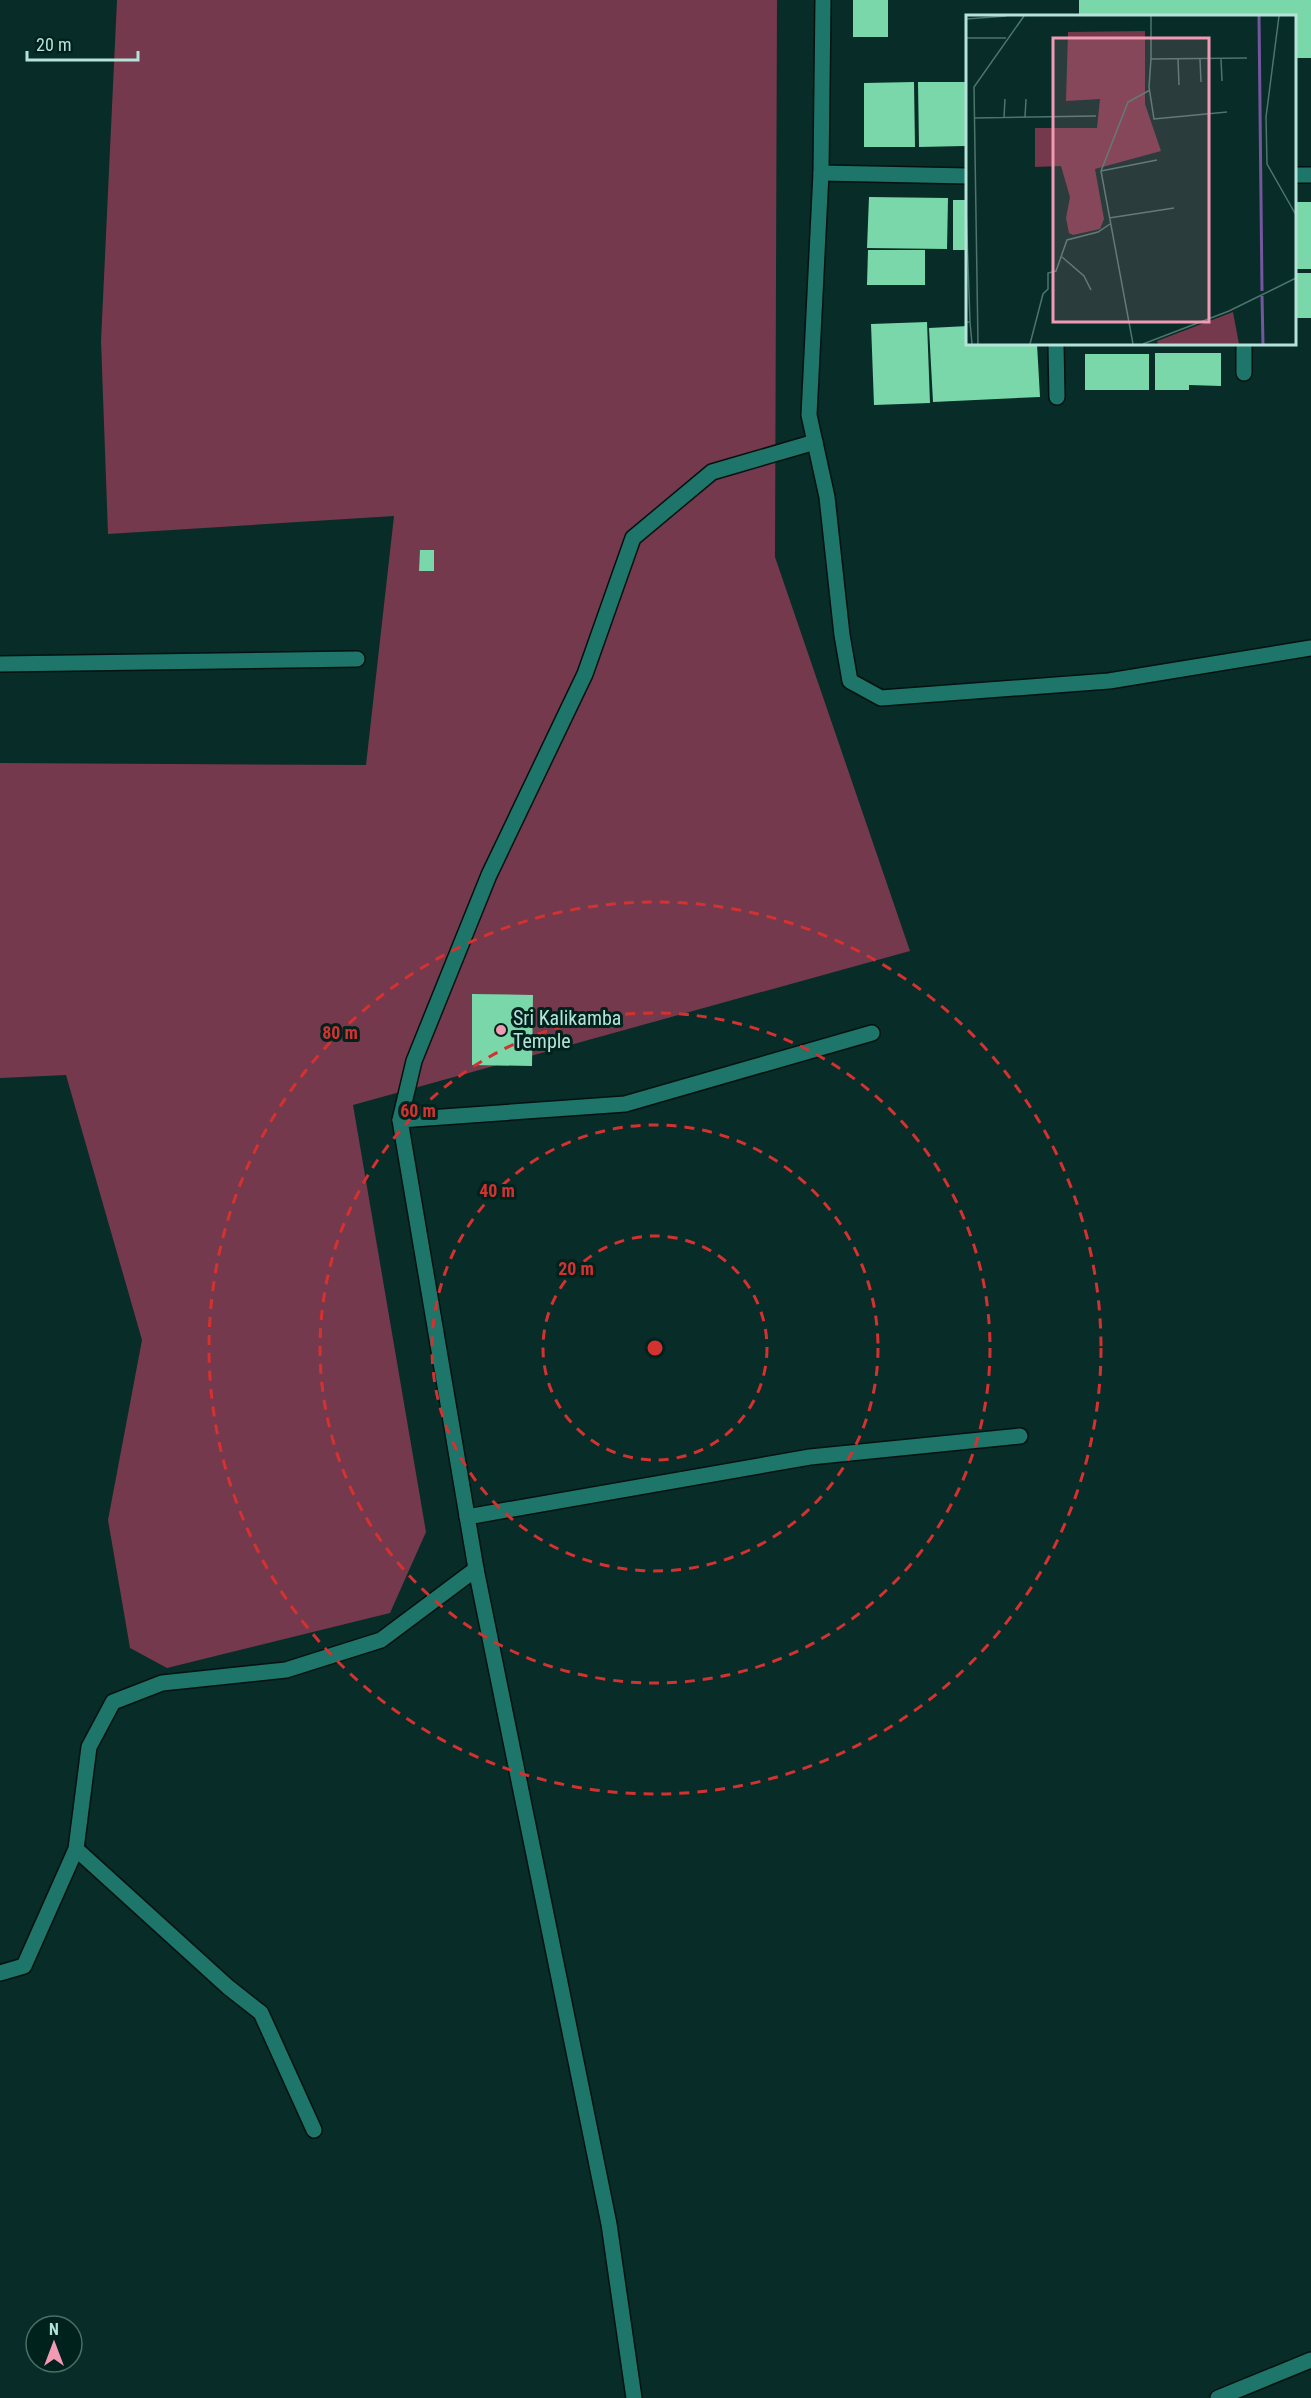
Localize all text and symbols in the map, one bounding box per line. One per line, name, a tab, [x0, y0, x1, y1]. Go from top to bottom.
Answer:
inset map	[966, 15, 1296, 345]
scale bar	[27, 24, 138, 62]
text: 20 m	[36, 34, 71, 55]
place label: Sri Kalikamba Temple	[513, 1006, 621, 1053]
text: 80 m	[322, 1022, 358, 1043]
marker: Sri Kalikamba Temple	[494, 1023, 508, 1037]
text: 60 m	[400, 1100, 436, 1121]
text: 40 m	[479, 1180, 515, 1201]
text: 20 m	[558, 1258, 594, 1279]
centre of rings	[645, 1338, 665, 1358]
north arrow	[24, 2314, 84, 2374]
text: N	[49, 2320, 59, 2339]

